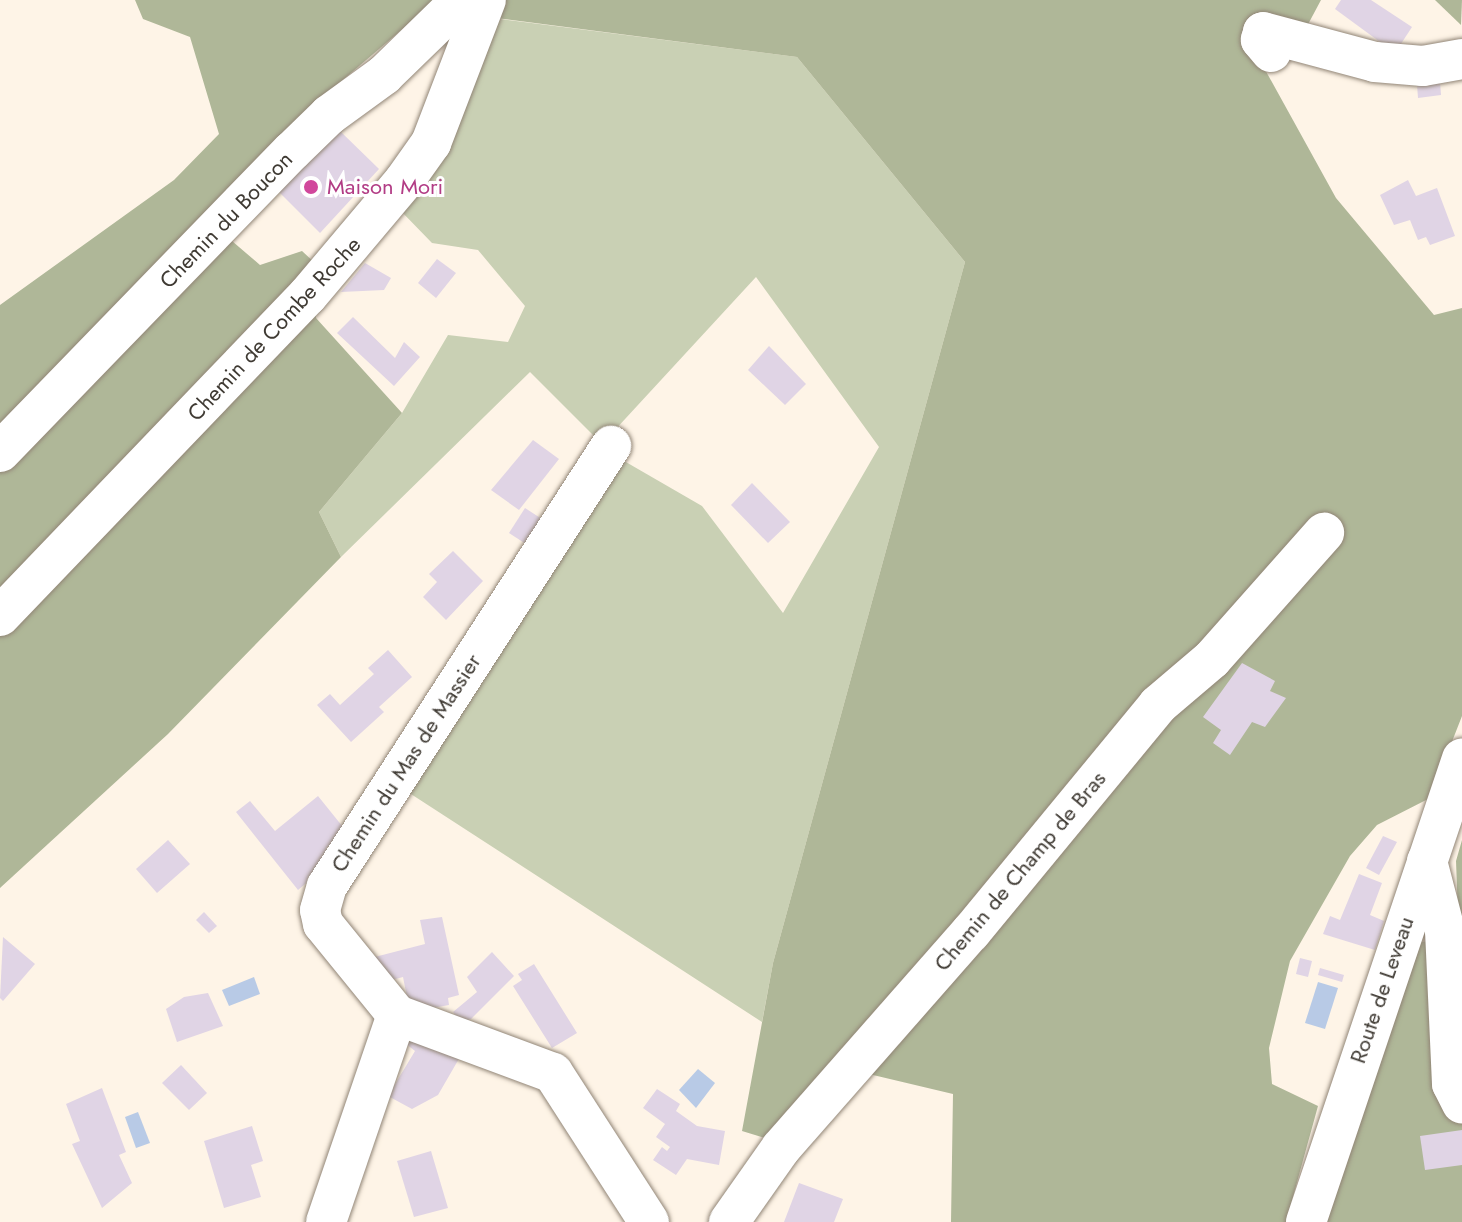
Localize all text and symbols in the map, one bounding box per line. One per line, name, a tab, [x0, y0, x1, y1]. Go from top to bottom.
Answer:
street label: Chemin du Boucon	[154, 146, 298, 294]
place label: Maison Mori	[327, 174, 443, 200]
marker: Maison Mori	[302, 178, 320, 196]
street label: Chemin de Combe Roche	[182, 232, 366, 426]
street label: Chemin du Mas de Massier	[326, 649, 486, 877]
street label: Chemin de Champ de Bras	[929, 766, 1111, 976]
street label: Route de Leveau	[1345, 913, 1419, 1067]

